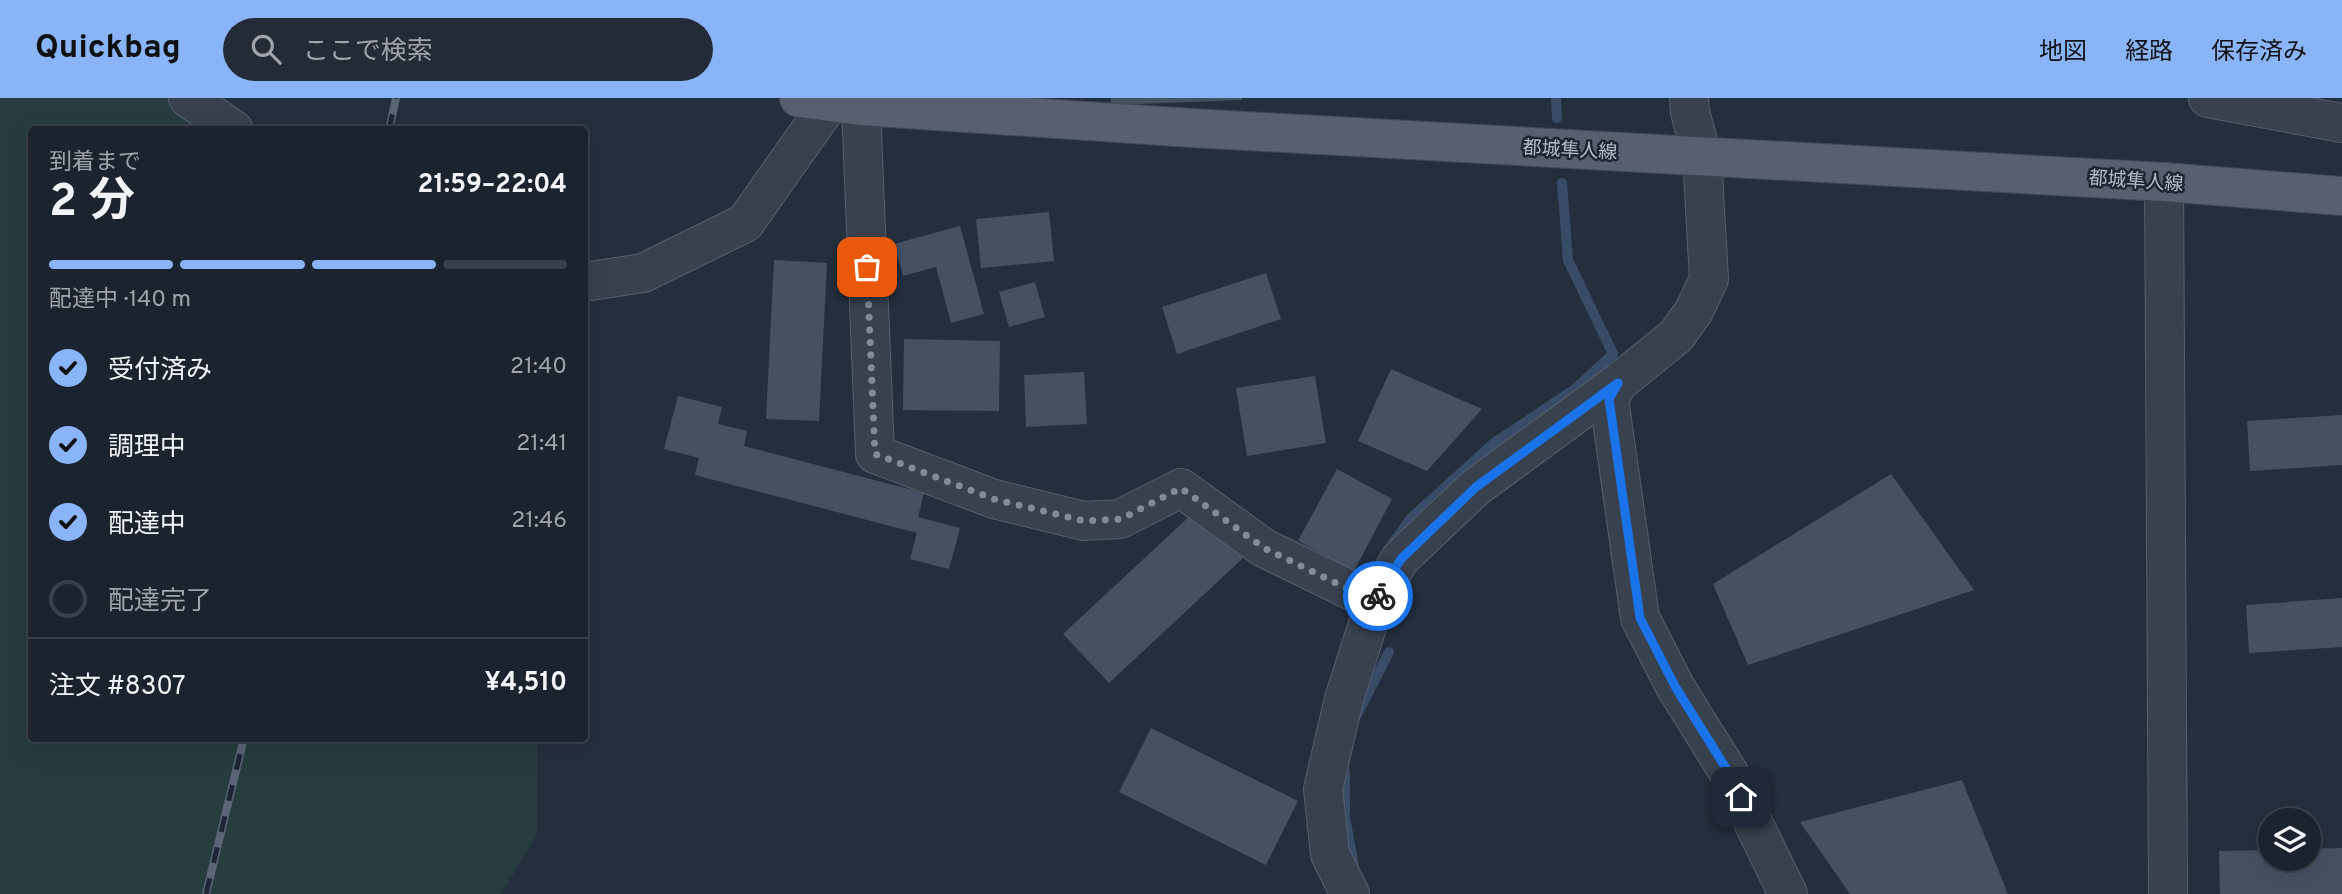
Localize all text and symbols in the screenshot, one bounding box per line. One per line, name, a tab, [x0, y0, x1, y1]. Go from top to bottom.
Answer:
search box	[223, 18, 713, 81]
text: Quickbag	[35, 28, 181, 70]
icon: search	[247, 30, 285, 68]
text: ここで検索	[303, 36, 433, 69]
text: 地図	[2039, 38, 2087, 68]
text: 経路	[2125, 38, 2173, 68]
text: 保存済み	[2211, 38, 2307, 68]
street label: 都城隼人線	[1522, 137, 1618, 165]
text: 到着まで	[49, 149, 141, 178]
street label: 都城隼人線	[2088, 167, 2184, 197]
text: 21:59–22:04	[418, 169, 567, 202]
text: 2 分	[49, 174, 135, 233]
pin	[837, 237, 897, 297]
icon: bag	[848, 248, 886, 286]
text: 配達中 · 140 m	[49, 286, 191, 315]
icon: check	[49, 349, 87, 387]
text: 21:40	[510, 353, 567, 382]
text: 受付済み	[108, 355, 212, 388]
icon: check	[49, 426, 87, 464]
text: 21:41	[516, 430, 567, 459]
text: 調理中	[108, 432, 186, 465]
icon: check	[49, 503, 87, 541]
text: 21:46	[511, 507, 567, 536]
text: 配達中	[108, 509, 186, 542]
courier	[1343, 561, 1413, 631]
icon: bike	[1359, 577, 1397, 615]
text: 配達完了	[108, 586, 212, 619]
text: ¥4,510	[485, 667, 567, 700]
text: 注文 #8307	[49, 671, 186, 704]
pin	[1711, 767, 1771, 827]
icon: home	[1722, 778, 1760, 816]
map controls	[2258, 808, 2321, 871]
button: layers	[2258, 808, 2321, 871]

